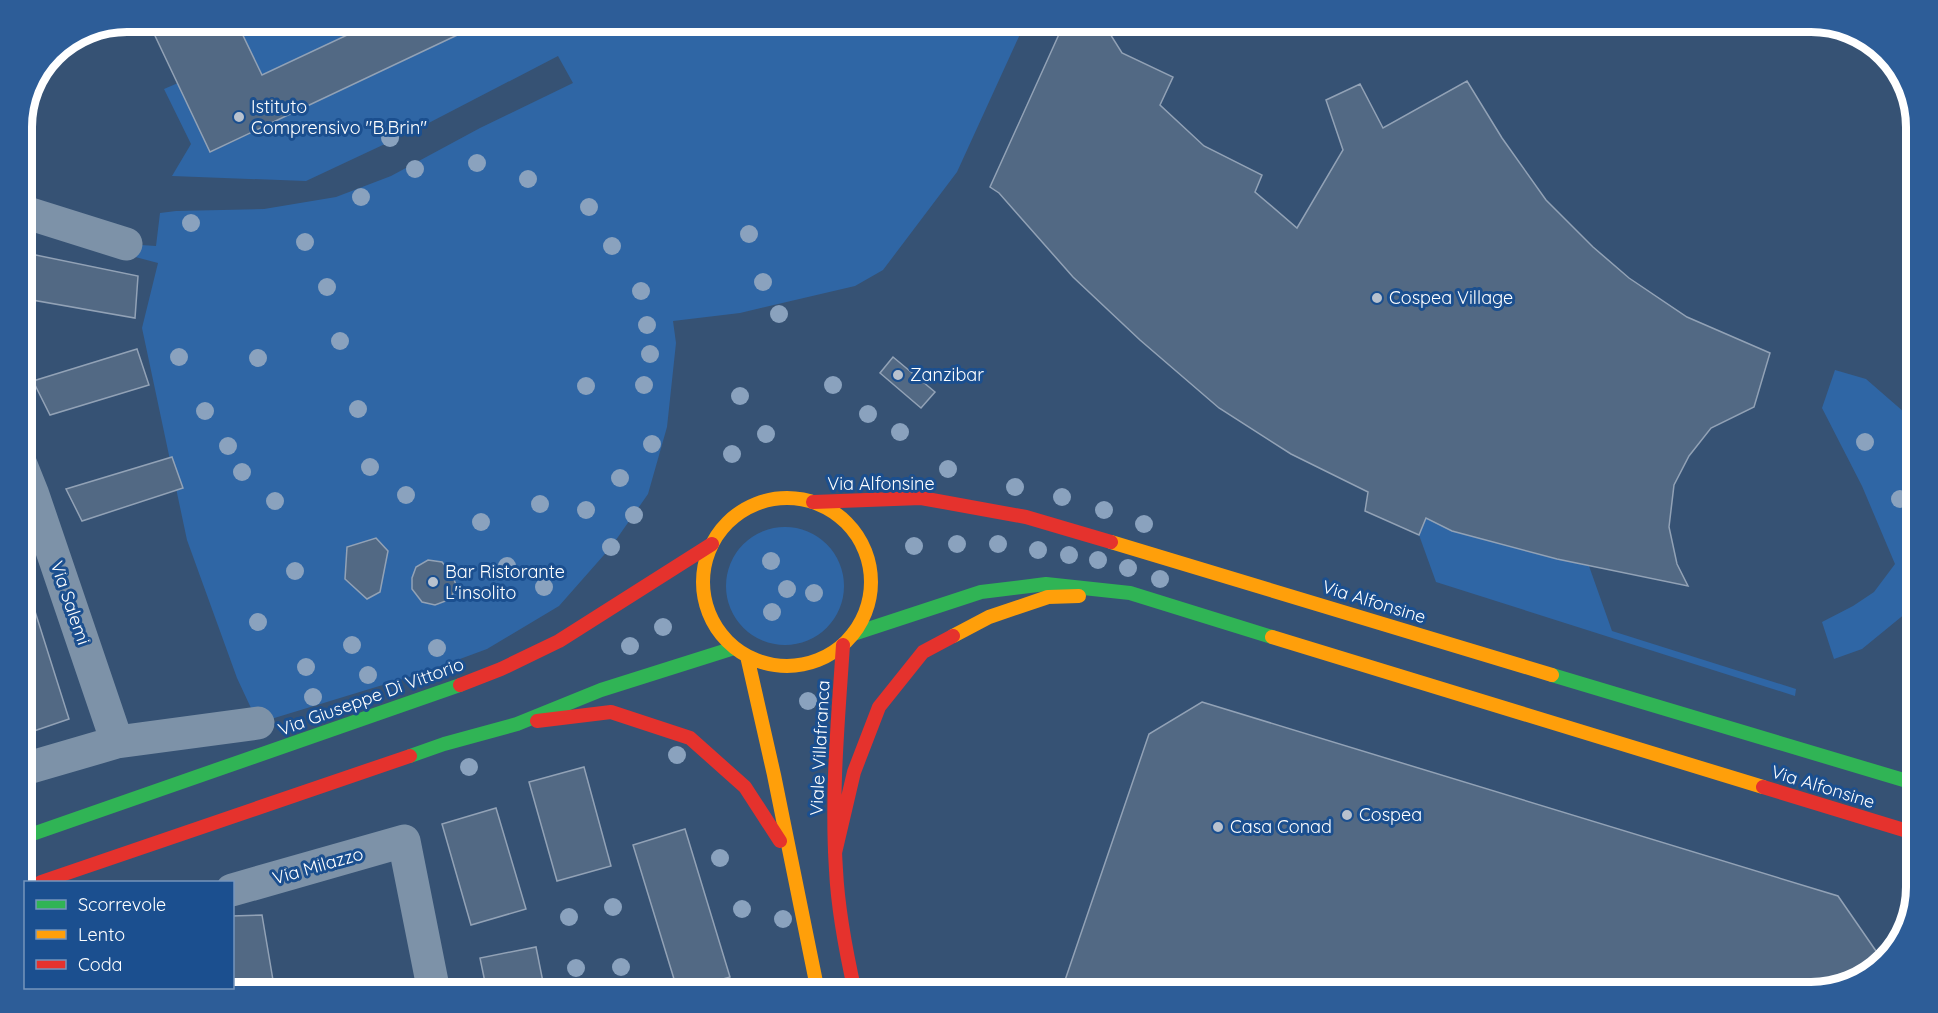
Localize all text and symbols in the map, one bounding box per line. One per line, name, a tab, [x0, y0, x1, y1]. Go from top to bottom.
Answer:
place label: Istituto Comprensivo "B.Brin"	[251, 95, 427, 139]
marker: Istituto Comprensivo "B.Brin"	[232, 110, 246, 124]
place label: Cospea Village	[1389, 286, 1513, 309]
marker: Cospea Village	[1370, 291, 1384, 305]
place label: Zanzibar	[910, 363, 984, 386]
marker: Zanzibar	[891, 368, 905, 382]
street label: Via Alfonsine	[827, 472, 935, 495]
street label: Via Salemi	[45, 558, 96, 648]
place label: Bar Ristorante L'insolito	[445, 560, 565, 604]
marker: Bar Ristorante L'insolito	[426, 575, 440, 589]
street label: Via Alfonsine	[1319, 575, 1429, 628]
street label: Via Giuseppe Di Vittorio	[275, 652, 467, 741]
street label: Viale Villafranca	[804, 680, 835, 816]
street label: Via Alfonsine	[1768, 760, 1878, 813]
place label: Cospea	[1359, 803, 1422, 826]
marker: Cospea	[1340, 808, 1354, 822]
place label: Casa Conad	[1230, 815, 1332, 838]
marker: Casa Conad	[1211, 820, 1225, 834]
street label: Via Milazzo	[270, 842, 366, 889]
legend	[24, 881, 234, 989]
text: Scorrevole	[78, 893, 166, 916]
text: Lento	[78, 923, 125, 946]
text: Coda	[78, 953, 122, 976]

